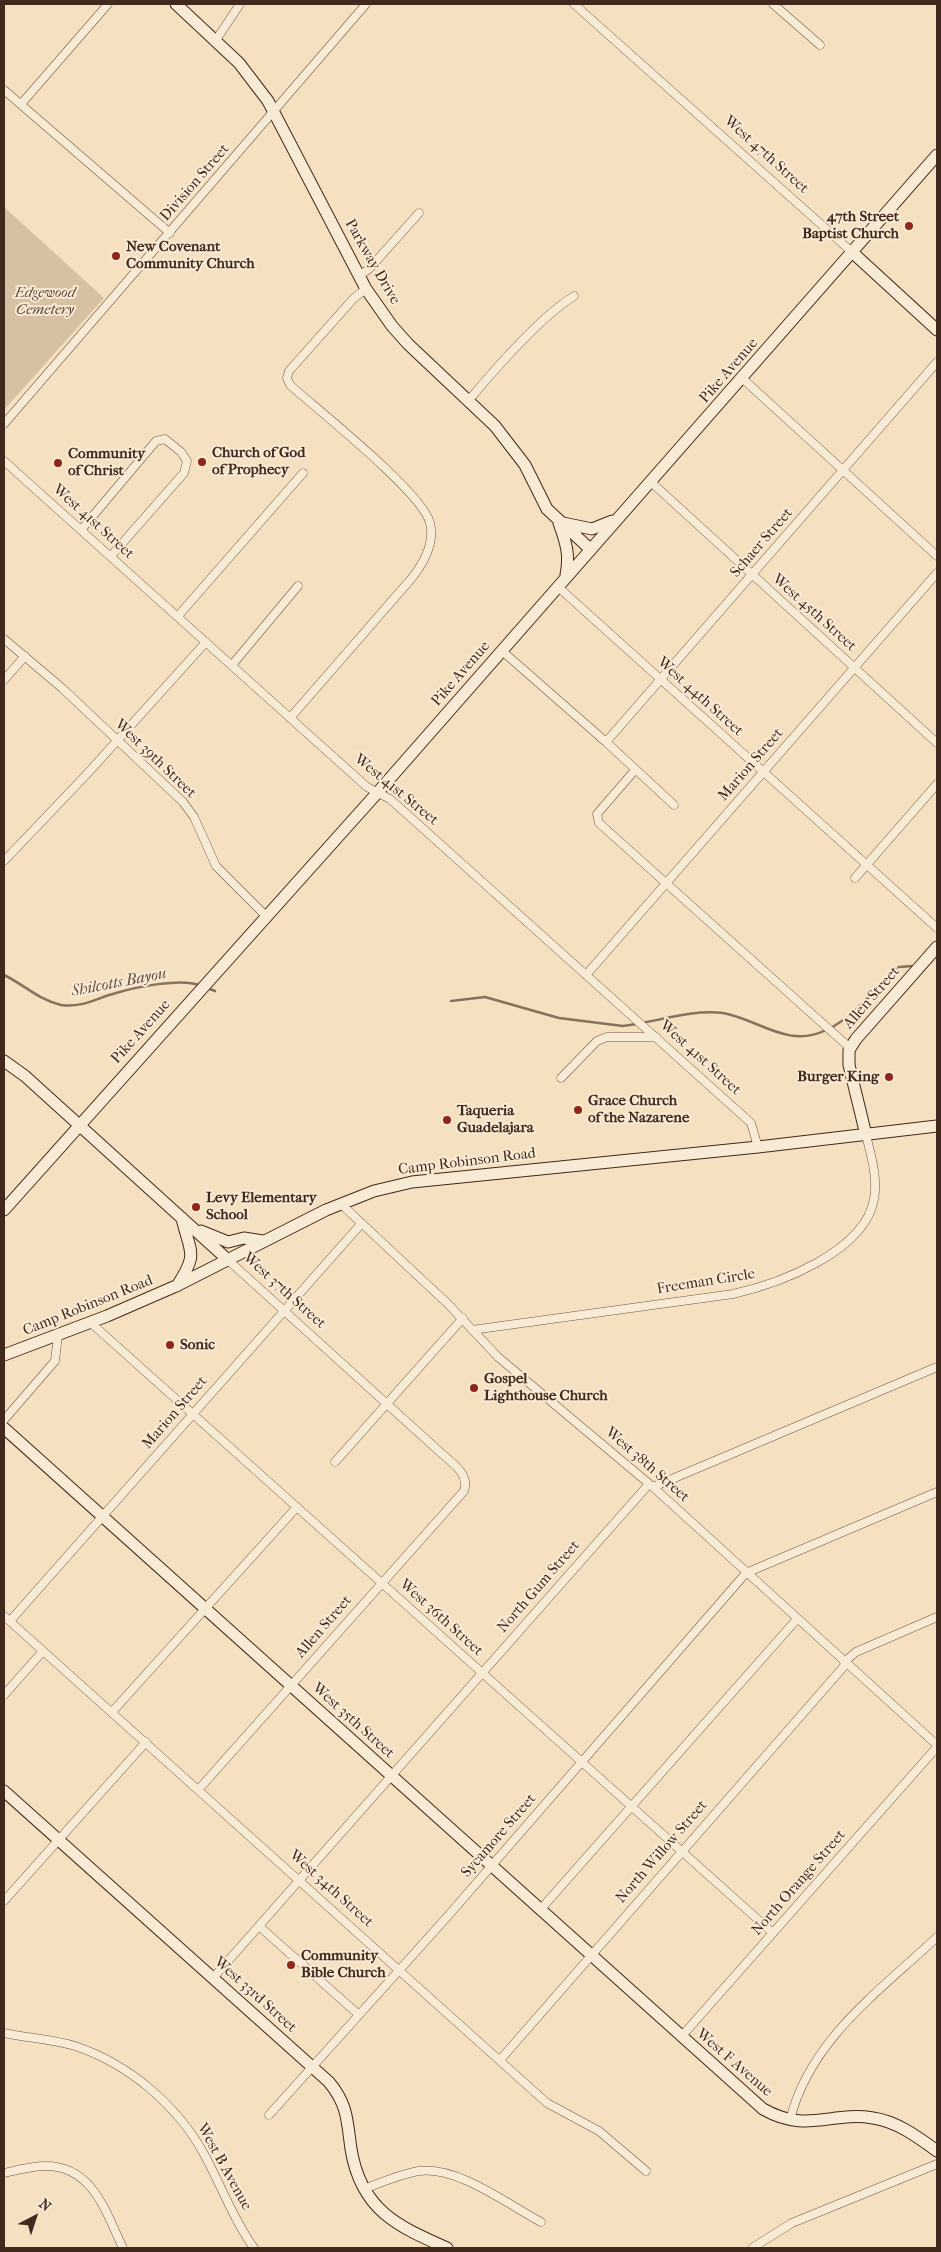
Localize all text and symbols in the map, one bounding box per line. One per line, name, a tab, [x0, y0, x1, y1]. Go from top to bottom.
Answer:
street label: West 47th Street	[720, 112, 812, 198]
street label: Division Street	[157, 141, 233, 225]
place label: 47th Street Baptist Church	[802, 208, 899, 243]
street label: Parkway Drive	[340, 216, 404, 308]
marker: 47th Street Baptist Church	[903, 220, 915, 232]
place label: New Covenant Community Church	[126, 238, 255, 273]
marker: New Covenant Community Church	[110, 250, 122, 262]
park label: Edgewood Cemetery	[15, 284, 75, 319]
street label: Pike Avenue	[696, 335, 762, 407]
place label: Church of God of Prophecy	[212, 444, 305, 479]
place label: Community of Christ	[68, 445, 145, 480]
marker: Church of God of Prophecy	[196, 456, 208, 468]
marker: Community of Christ	[52, 457, 64, 469]
street label: West 41st Street	[49, 481, 137, 563]
street label: Schaer Street	[727, 505, 797, 581]
street label: West 45th Street	[768, 571, 860, 655]
street label: Pike Avenue	[428, 638, 494, 710]
street label: West 44th Street	[653, 654, 747, 740]
street label: West 39th Street	[111, 716, 199, 802]
street label: Marion Street	[715, 725, 787, 805]
street label: West 41st Street	[350, 751, 442, 829]
street label: Allen Street	[840, 963, 904, 1033]
water label: Shilcotts Bayou	[70, 964, 168, 1002]
street label: Pike Avenue	[108, 996, 174, 1068]
street label: West 41st Street	[656, 1017, 744, 1099]
place label: Burger King	[797, 1068, 879, 1086]
marker: Burger King	[883, 1071, 895, 1083]
place label: Grace Church of the Nazarene	[588, 1092, 689, 1127]
place label: Taqueria Guadelajara	[457, 1102, 534, 1137]
marker: Grace Church of the Nazarene	[572, 1104, 584, 1116]
marker: Taqueria Guadelajara	[441, 1114, 453, 1126]
street label: Camp Robinson Road	[397, 1145, 537, 1179]
place label: Levy Elementary School	[206, 1189, 317, 1224]
marker: Levy Elementary School	[190, 1201, 202, 1213]
street label: West 37th Street	[239, 1249, 329, 1333]
street label: Freeman Circle	[656, 1265, 756, 1299]
street label: Camp Robinson Road	[20, 1272, 156, 1340]
place label: Sonic	[180, 1336, 215, 1354]
marker: Sonic	[164, 1339, 176, 1351]
place label: Gospel Lighthouse Church	[484, 1370, 608, 1405]
street label: Marion Street	[139, 1373, 211, 1453]
marker: Gospel Lighthouse Church	[468, 1382, 480, 1394]
street label: West 38th Street	[601, 1424, 693, 1506]
street label: North Gum Street	[494, 1537, 584, 1637]
street label: West 36th Street	[396, 1576, 486, 1660]
street label: Allen Street	[292, 1592, 356, 1662]
street label: West 35th Street	[308, 1679, 398, 1763]
street label: Sycamore Street	[458, 1790, 540, 1882]
street label: North Willow Street	[612, 1797, 712, 1907]
street label: North Orange Street	[748, 1826, 850, 1940]
street label: West 34th Street	[285, 1847, 377, 1931]
place label: Community Bible Church	[301, 1947, 386, 1982]
street label: West 33rd Street	[210, 1953, 300, 2037]
marker: Community Bible Church	[285, 1959, 297, 1971]
street label: West F Avenue	[692, 2025, 776, 2101]
street label: West B Avenue	[193, 2120, 255, 2214]
north arrow	[10, 2192, 60, 2242]
text: N	[35, 2195, 54, 2215]

